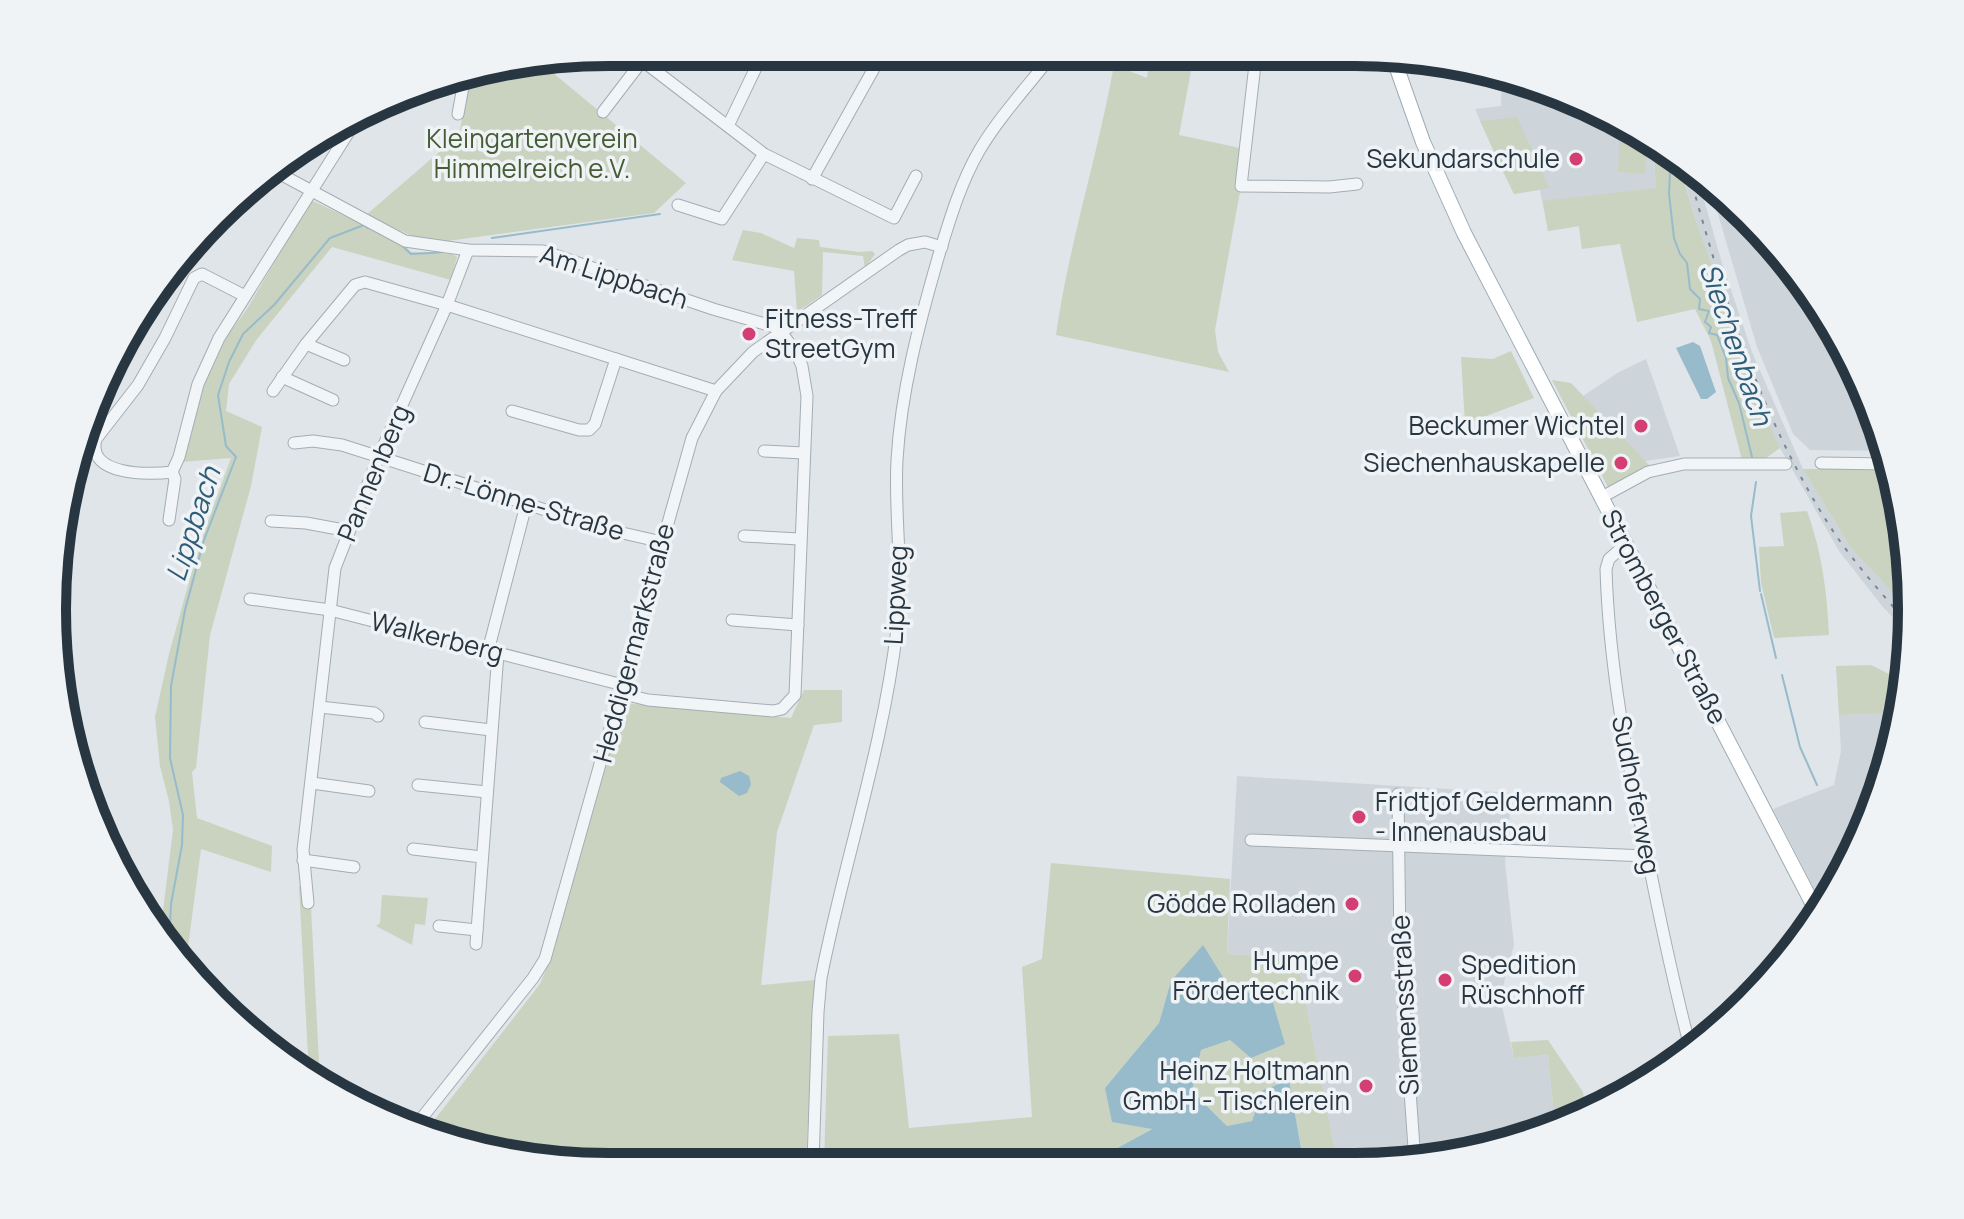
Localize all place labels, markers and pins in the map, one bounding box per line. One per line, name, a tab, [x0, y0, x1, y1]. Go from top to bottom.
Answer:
place label: Sekundarschule	[1366, 140, 1560, 176]
marker: Sekundarschule	[1567, 150, 1585, 168]
place label: Fitness-Treff StreetGym	[765, 300, 917, 366]
marker: Fitness-Treff StreetGym	[740, 325, 758, 343]
place label: Beckumer Wichtel	[1409, 407, 1625, 443]
marker: Beckumer Wichtel	[1632, 417, 1650, 435]
place label: Siechenhauskapelle	[1363, 444, 1605, 480]
marker: Siechenhauskapelle	[1612, 454, 1630, 472]
place label: Fridtjof Geldermann - Innenausbau	[1375, 783, 1613, 849]
marker: Fridtjof Geldermann - Innenausbau	[1350, 808, 1368, 826]
place label: Gödde Rolladen	[1147, 885, 1336, 921]
marker: Gödde Rolladen	[1343, 895, 1361, 913]
place label: Humpe Fördertechnik	[1172, 942, 1340, 1008]
place label: Spedition Rüschhoff	[1461, 946, 1584, 1012]
marker: Humpe Fördertechnik	[1346, 967, 1364, 985]
marker: Spedition Rüschhoff	[1436, 971, 1454, 989]
place label: Heinz Holtmann GmbH - Tischlerein	[1123, 1052, 1350, 1118]
marker: Heinz Holtmann GmbH - Tischlerein	[1357, 1077, 1375, 1095]

